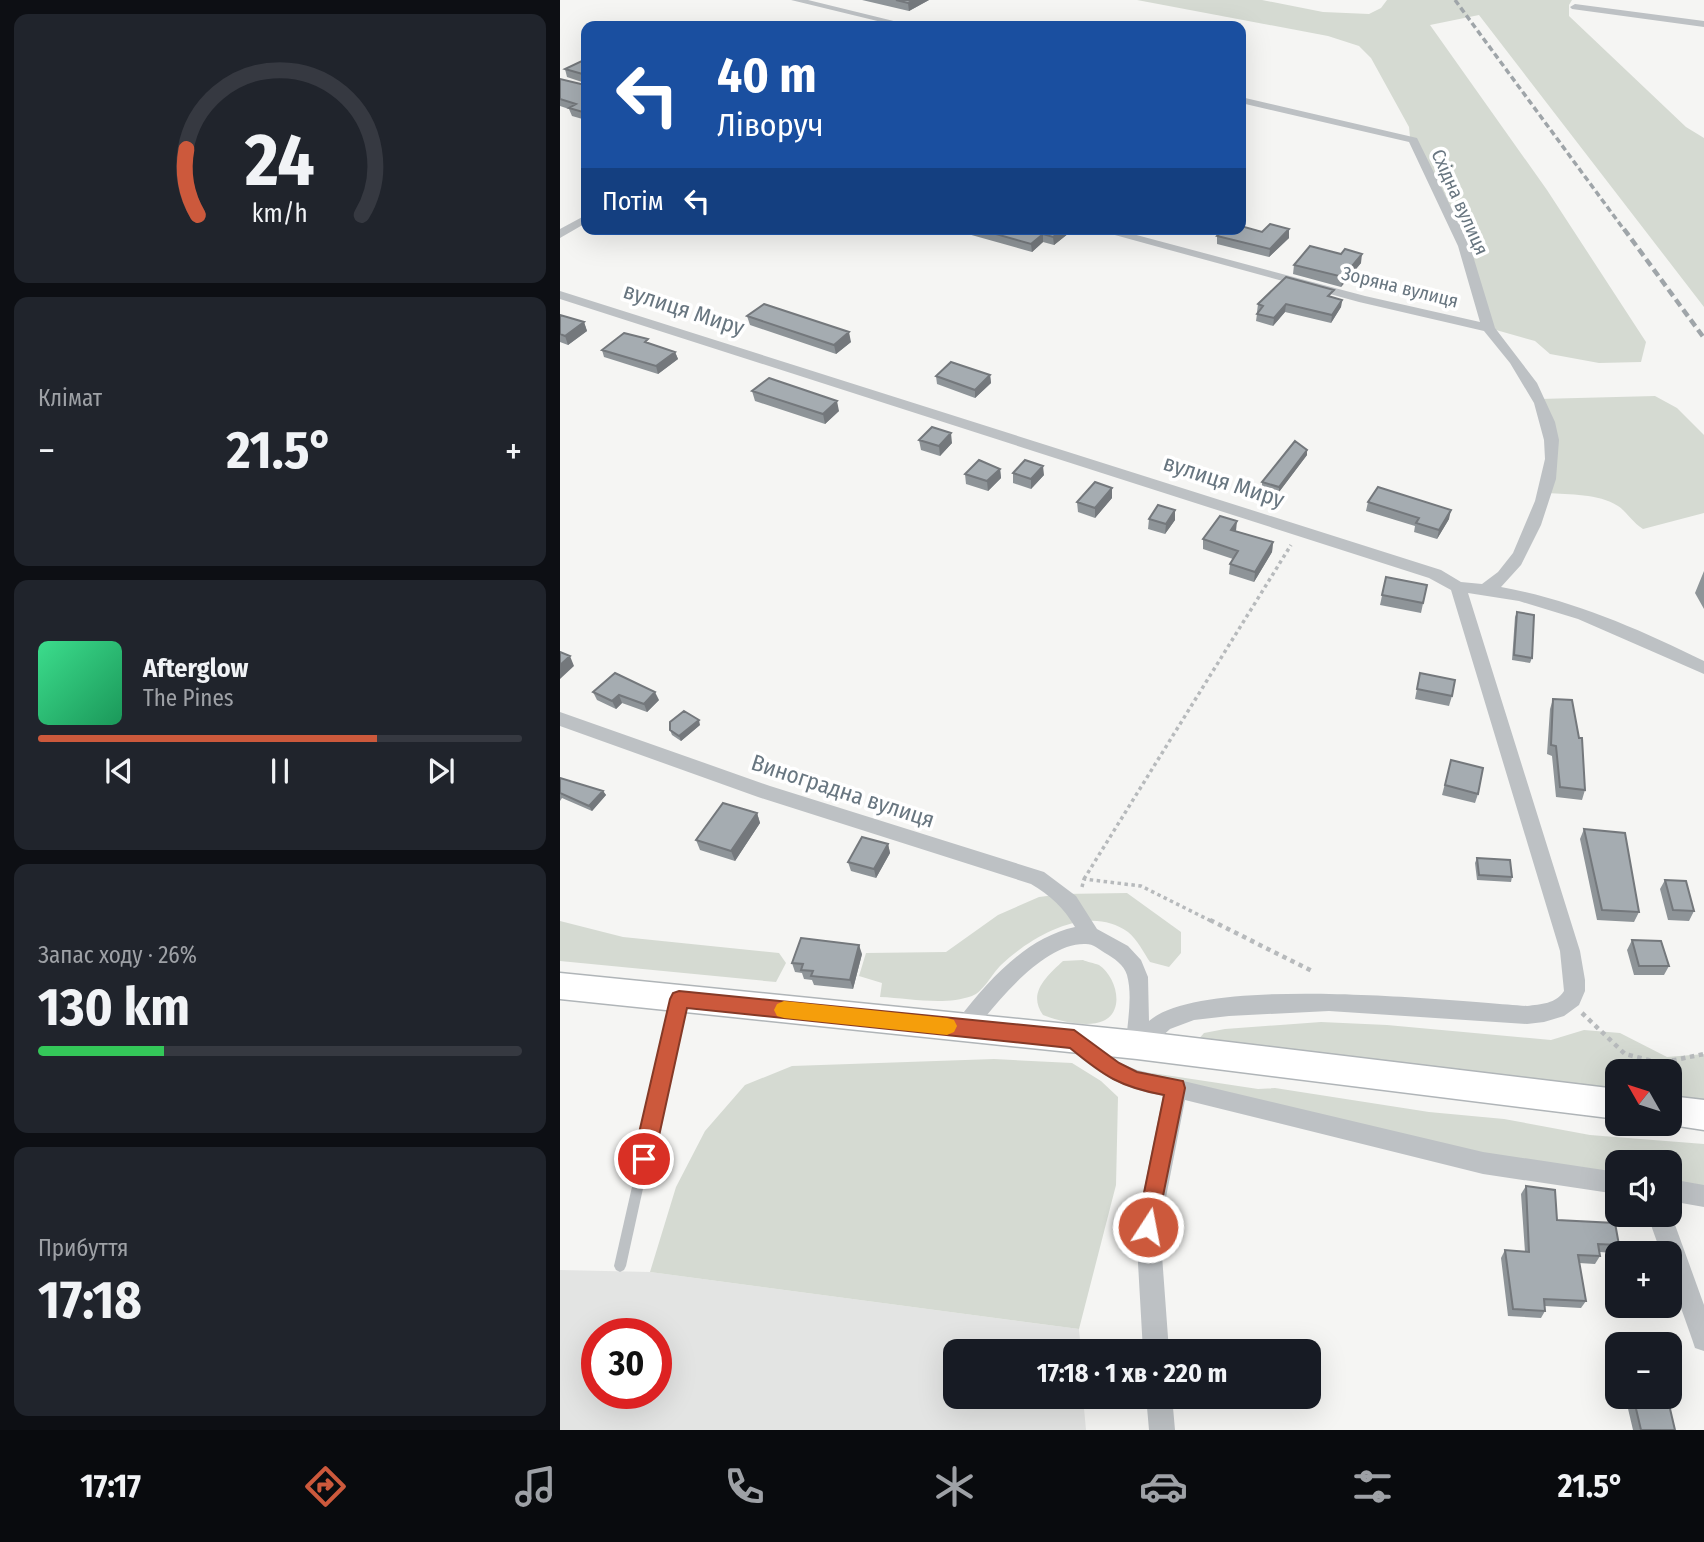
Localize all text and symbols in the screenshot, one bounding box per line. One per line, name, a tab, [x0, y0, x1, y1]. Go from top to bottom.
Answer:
text: 40 m	[717, 46, 817, 105]
icon: left	[602, 49, 693, 140]
text: Ліворуч	[717, 106, 824, 144]
text: 24	[244, 117, 315, 204]
street label: Східна вулиця	[1427, 146, 1493, 258]
icon: left	[678, 182, 716, 220]
text: Потім	[602, 186, 664, 217]
text: km/h	[252, 198, 308, 228]
street label: Зоряна вулиця	[1339, 261, 1461, 313]
street label: вулиця Миру	[620, 276, 749, 342]
text: Клімат	[38, 384, 102, 412]
text: 21.5°	[226, 419, 333, 482]
text: −	[38, 428, 55, 474]
text: +	[505, 428, 522, 474]
street label: вулиця Миру	[1160, 448, 1289, 514]
text: Afterglow	[143, 653, 248, 684]
text: The Pines	[143, 684, 234, 712]
street label: Виноградна вулиця	[748, 748, 938, 834]
icon: previous	[100, 752, 138, 790]
icon: pause	[261, 752, 299, 790]
icon: next	[422, 752, 460, 790]
text: Запас ходу · 26%	[38, 941, 197, 969]
text: 130 km	[38, 976, 190, 1039]
north arrow	[1605, 1059, 1682, 1136]
map controls	[1605, 1059, 1682, 1409]
pin	[614, 1129, 674, 1189]
icon: arrive	[625, 1140, 663, 1178]
button: sound	[1605, 1150, 1682, 1227]
position arrow	[1111, 1190, 1185, 1264]
text: Прибуття	[38, 1234, 128, 1262]
button: +	[1605, 1241, 1682, 1318]
text: 17:18	[38, 1269, 142, 1332]
speed limit sign: 30	[581, 1318, 672, 1409]
button: −	[1605, 1332, 1682, 1409]
text: 17:18 · 1 хв · 220 m	[1037, 1358, 1227, 1389]
icon: directions	[301, 1462, 350, 1511]
icon: music	[511, 1462, 560, 1511]
icon: phone	[720, 1462, 769, 1511]
icon: climate	[930, 1462, 979, 1511]
icon: car	[1139, 1462, 1188, 1511]
icon: filters	[1348, 1462, 1397, 1511]
text: 17:17	[80, 1467, 141, 1505]
text: 21.5°	[1558, 1467, 1624, 1505]

